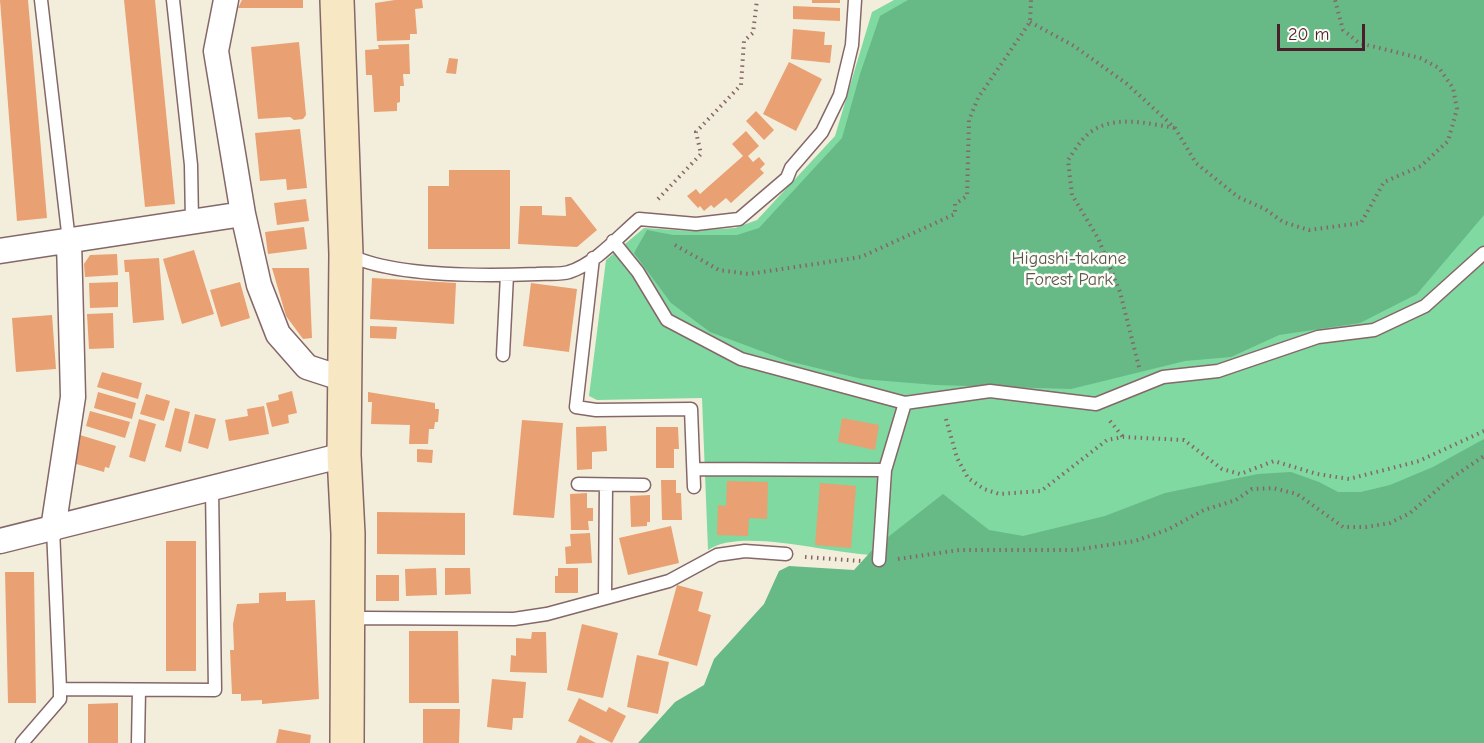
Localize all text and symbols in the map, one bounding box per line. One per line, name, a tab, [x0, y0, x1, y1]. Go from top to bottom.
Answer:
scale bar	[1280, 12, 1368, 50]
text: 20 m	[1288, 24, 1329, 45]
park label: Higashi-takane Forest Park	[1012, 248, 1126, 290]

